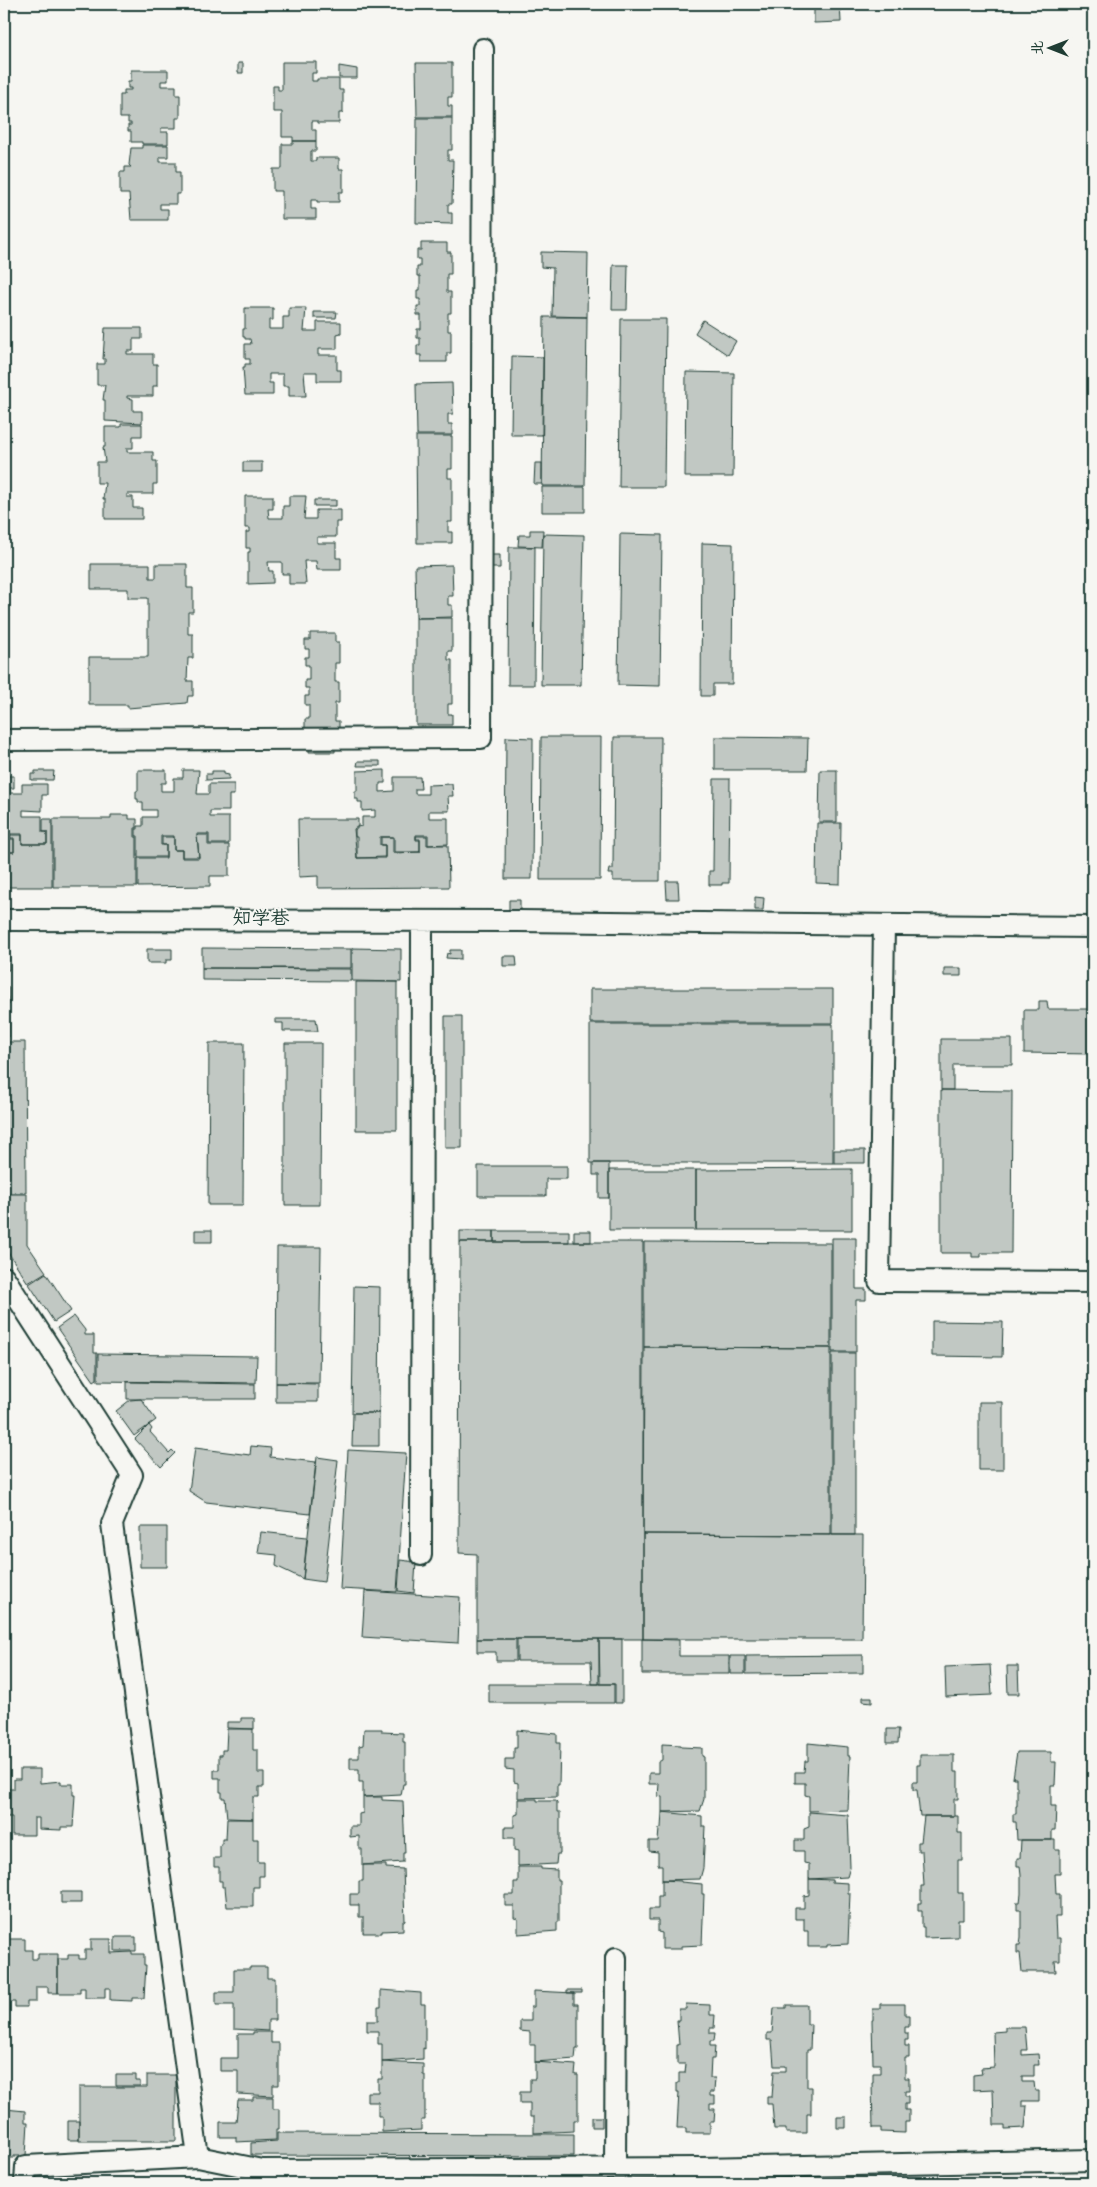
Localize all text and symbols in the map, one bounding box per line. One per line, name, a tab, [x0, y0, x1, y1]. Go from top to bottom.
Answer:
north arrow	[1024, 22, 1074, 72]
text: 北	[1031, 41, 1048, 55]
street label: 知学巷	[232, 908, 290, 932]

